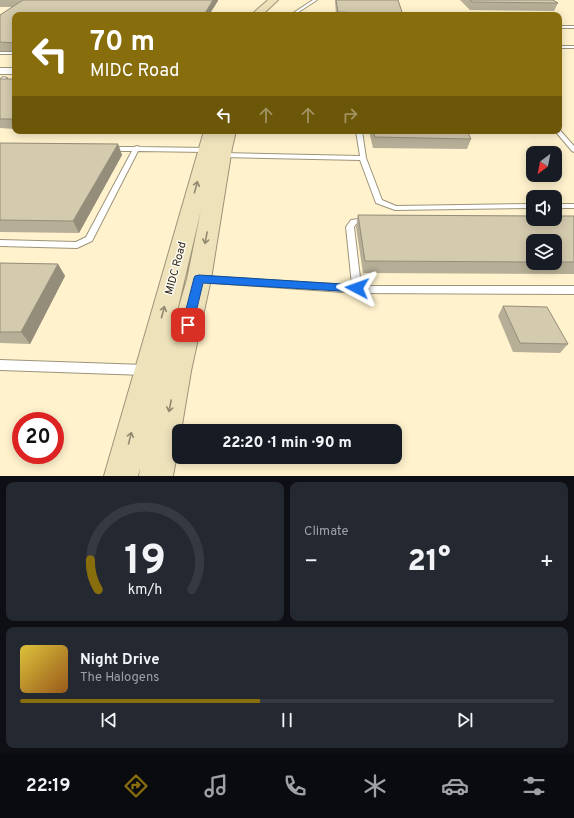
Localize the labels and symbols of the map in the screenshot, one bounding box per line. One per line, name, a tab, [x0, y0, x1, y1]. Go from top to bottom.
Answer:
north arrow	[526, 146, 562, 182]
one-way arrow	[193, 181, 201, 194]
one-way arrow	[202, 231, 210, 244]
street label: MIDC Road	[162, 240, 190, 296]
position arrow	[336, 267, 378, 309]
one-way arrow	[160, 306, 167, 319]
pin	[171, 308, 205, 342]
one-way arrow	[165, 399, 173, 412]
speed limit sign: 20	[12, 412, 64, 464]
one-way arrow	[127, 432, 135, 445]

